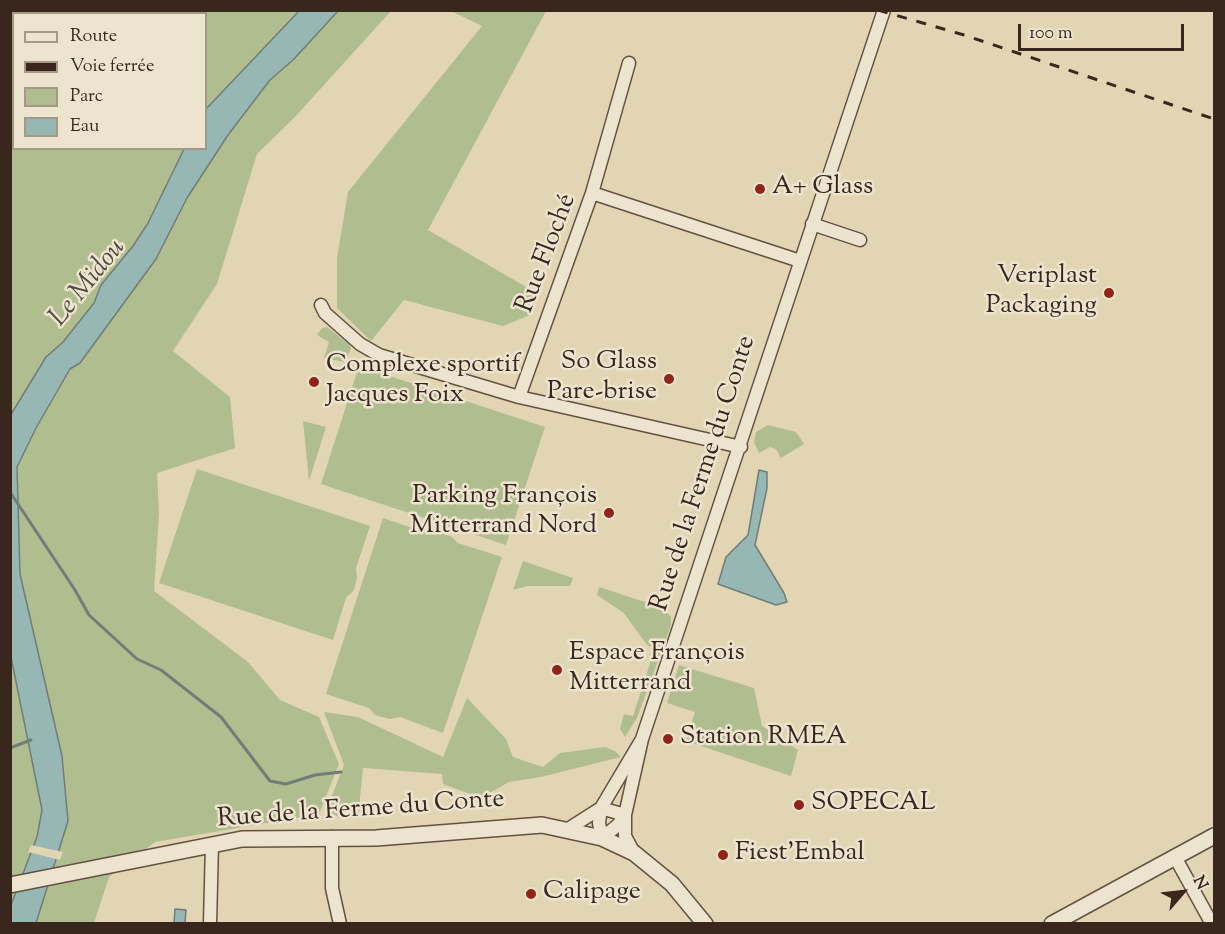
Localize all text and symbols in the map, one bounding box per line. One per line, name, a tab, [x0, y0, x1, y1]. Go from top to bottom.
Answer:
legend	[12, 12, 207, 150]
scale bar	[1021, 12, 1188, 50]
text: 100 m	[1029, 21, 1073, 47]
text: Route	[70, 24, 117, 50]
text: Voie ferrée	[70, 54, 154, 80]
text: Parc	[70, 84, 103, 110]
text: Eau	[70, 114, 99, 140]
place label: A+ Glass	[772, 173, 873, 205]
marker: A+ Glass	[753, 182, 767, 196]
street label: Rue Floché	[511, 190, 585, 318]
water label: Le Midou	[44, 234, 134, 334]
place label: Veriplast Packaging	[986, 262, 1097, 324]
marker: Veriplast Packaging	[1102, 286, 1116, 300]
street label: Rue de la Ferme du Conte	[646, 332, 764, 616]
place label: So Glass Pare-brise	[547, 348, 657, 410]
place label: Complexe sportif Jacques Foix	[326, 351, 520, 412]
marker: So Glass Pare-brise	[662, 372, 676, 386]
marker: Complexe sportif Jacques Foix	[307, 375, 321, 389]
place label: Parking François Mitterrand Nord	[410, 482, 597, 544]
marker: Parking François Mitterrand Nord	[602, 506, 616, 520]
place label: Espace François Mitterrand	[569, 639, 745, 700]
marker: Espace François Mitterrand	[550, 663, 564, 677]
place label: Station RMEA	[680, 723, 847, 755]
marker: Station RMEA	[661, 732, 675, 746]
street label: Rue de la Ferme du Conte	[216, 785, 506, 837]
place label: SOPECAL	[811, 789, 936, 821]
marker: SOPECAL	[792, 798, 806, 812]
place label: Fiest'Embal	[735, 839, 865, 871]
marker: Fiest'Embal	[716, 848, 730, 862]
north arrow	[1153, 862, 1213, 922]
text: N	[1186, 872, 1212, 894]
place label: Calipage	[543, 878, 641, 910]
marker: Calipage	[524, 887, 538, 901]

